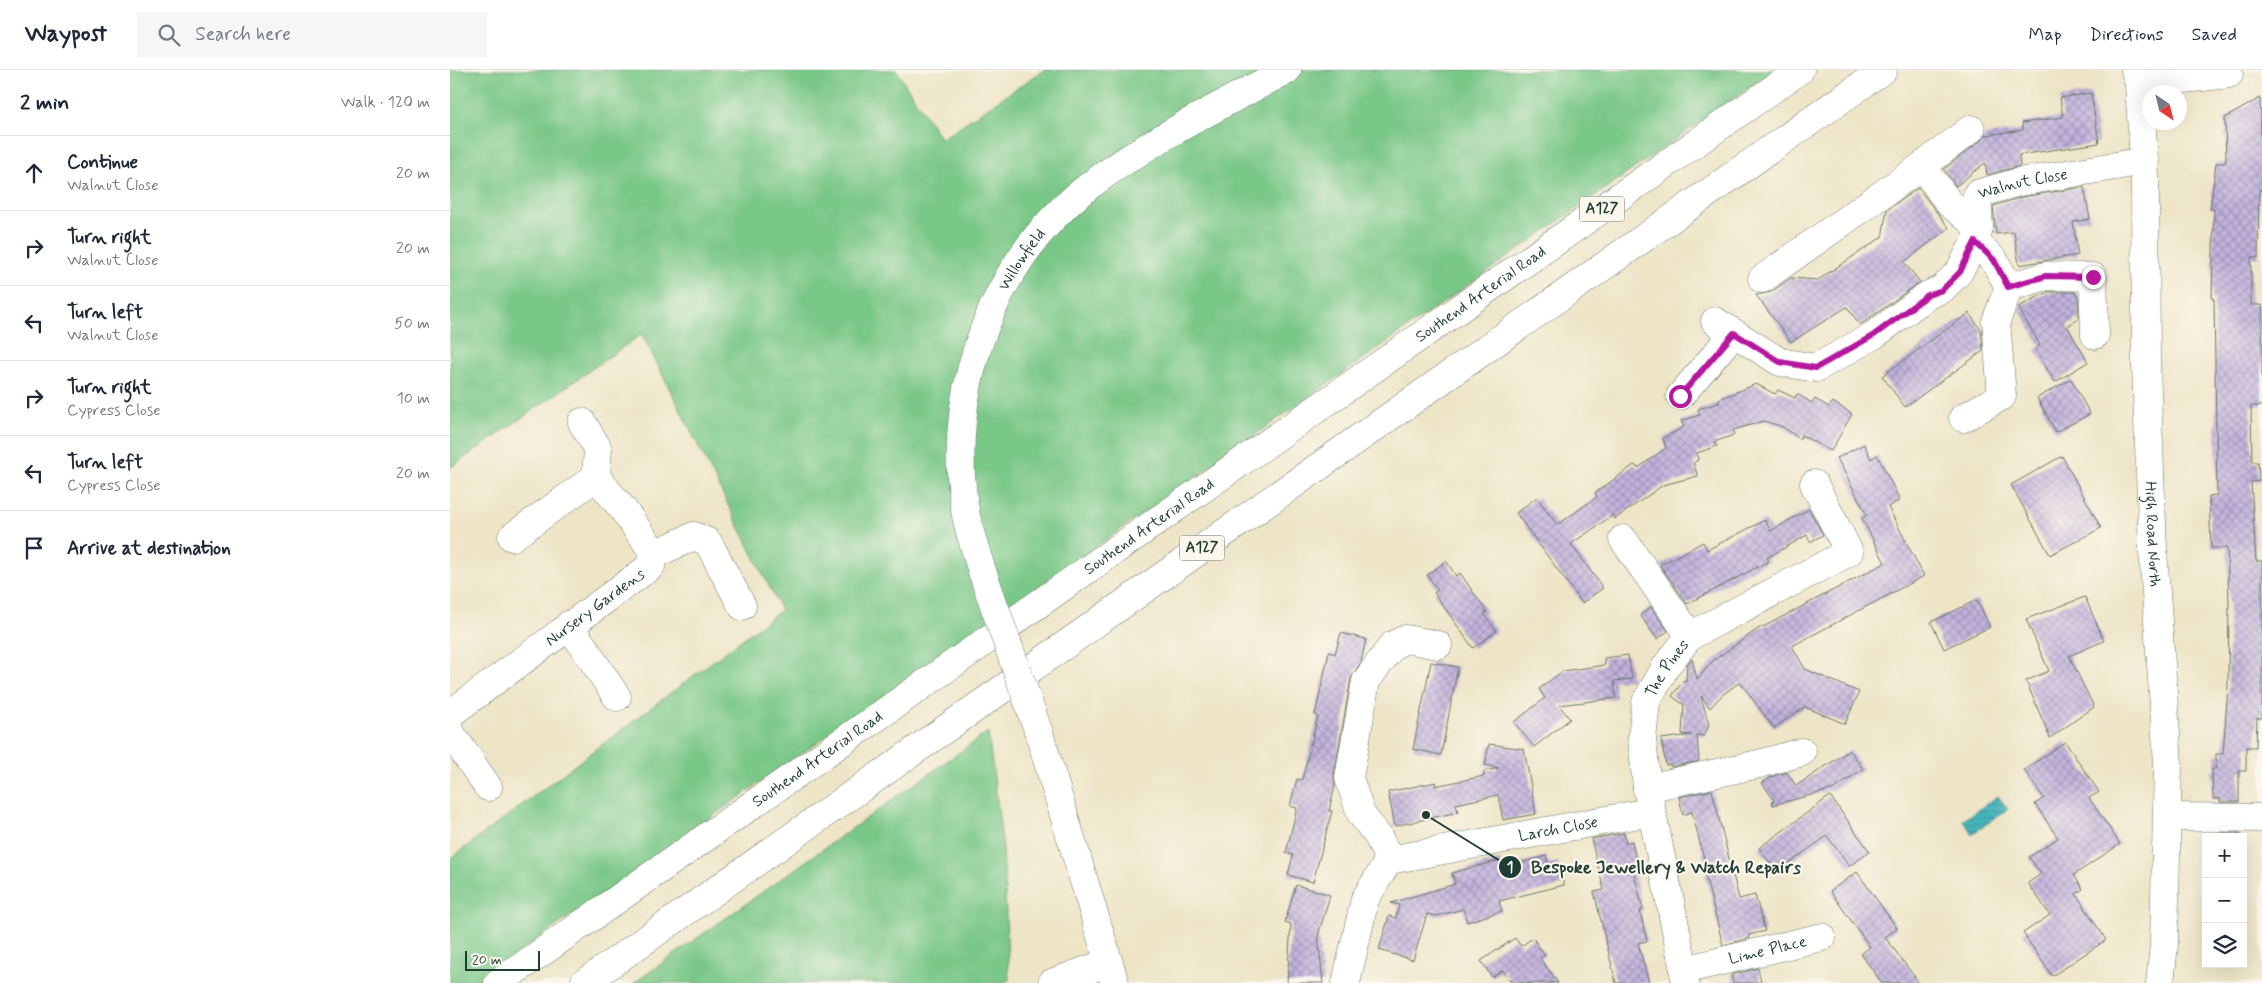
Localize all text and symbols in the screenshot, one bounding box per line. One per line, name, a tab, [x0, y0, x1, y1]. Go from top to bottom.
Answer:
search box	[137, 12, 487, 57]
text: Waypost	[25, 19, 107, 50]
icon: search	[155, 21, 183, 49]
text: Search here	[195, 22, 291, 47]
text: Map	[2029, 23, 2062, 47]
text: Directions	[2090, 23, 2164, 47]
text: Saved	[2192, 23, 2237, 47]
north arrow	[2142, 85, 2187, 130]
text: 2 min	[20, 89, 69, 117]
text: Walk · 120 m	[341, 92, 430, 113]
text: Continue	[67, 150, 138, 175]
icon: ahead	[20, 159, 48, 187]
text: 20 m	[396, 163, 430, 184]
street label: Walnut Close	[1975, 164, 2069, 204]
text: Walnut Close	[67, 175, 158, 196]
road number: A127	[1580, 196, 1624, 222]
street label: Willowfield	[993, 224, 1050, 294]
text: Turn right	[67, 225, 151, 250]
icon: right	[20, 234, 48, 262]
text: 20 m	[396, 238, 430, 259]
street label: Southend Arterial Road	[1411, 241, 1550, 347]
text: Walnut Close	[67, 250, 158, 271]
route end	[2082, 266, 2105, 289]
text: Turn left	[67, 300, 143, 325]
icon: left	[20, 309, 48, 337]
text: 50 m	[394, 313, 430, 334]
text: Walnut Close	[67, 325, 158, 346]
text: Turn right	[67, 375, 151, 400]
icon: right	[20, 384, 48, 412]
route start	[1669, 385, 1692, 408]
text: 10 m	[397, 388, 430, 409]
text: Cypress Close	[67, 400, 160, 421]
text: Turn left	[67, 450, 143, 475]
icon: left	[20, 459, 48, 487]
text: 20 m	[396, 463, 430, 484]
street label: Southend Arterial Road	[1080, 474, 1218, 580]
text: Cypress Close	[67, 475, 160, 496]
street label: High Road North	[2139, 481, 2166, 588]
icon: arrive	[20, 534, 48, 562]
text: Arrive at destination	[67, 536, 231, 561]
road number: A127	[1180, 536, 1224, 560]
street label: Nursery Gardens	[541, 564, 649, 651]
street label: The Pines	[1640, 635, 1694, 701]
street label: Southend Arterial Road	[748, 706, 887, 812]
street label: Larch Close	[1517, 811, 1600, 846]
map controls	[2202, 833, 2247, 968]
button: +	[2202, 833, 2247, 878]
callout: Bespoke Jewellery & Watch Repairs	[1498, 850, 1810, 883]
text: Bespoke Jewellery & Watch Repairs	[1531, 856, 1801, 880]
text: 1	[1507, 858, 1513, 878]
button: −	[2202, 878, 2247, 923]
button: layers	[2202, 923, 2247, 968]
street label: Lime Place	[1726, 931, 1809, 969]
scale bar	[465, 948, 540, 971]
text: 20 m	[472, 951, 502, 969]

